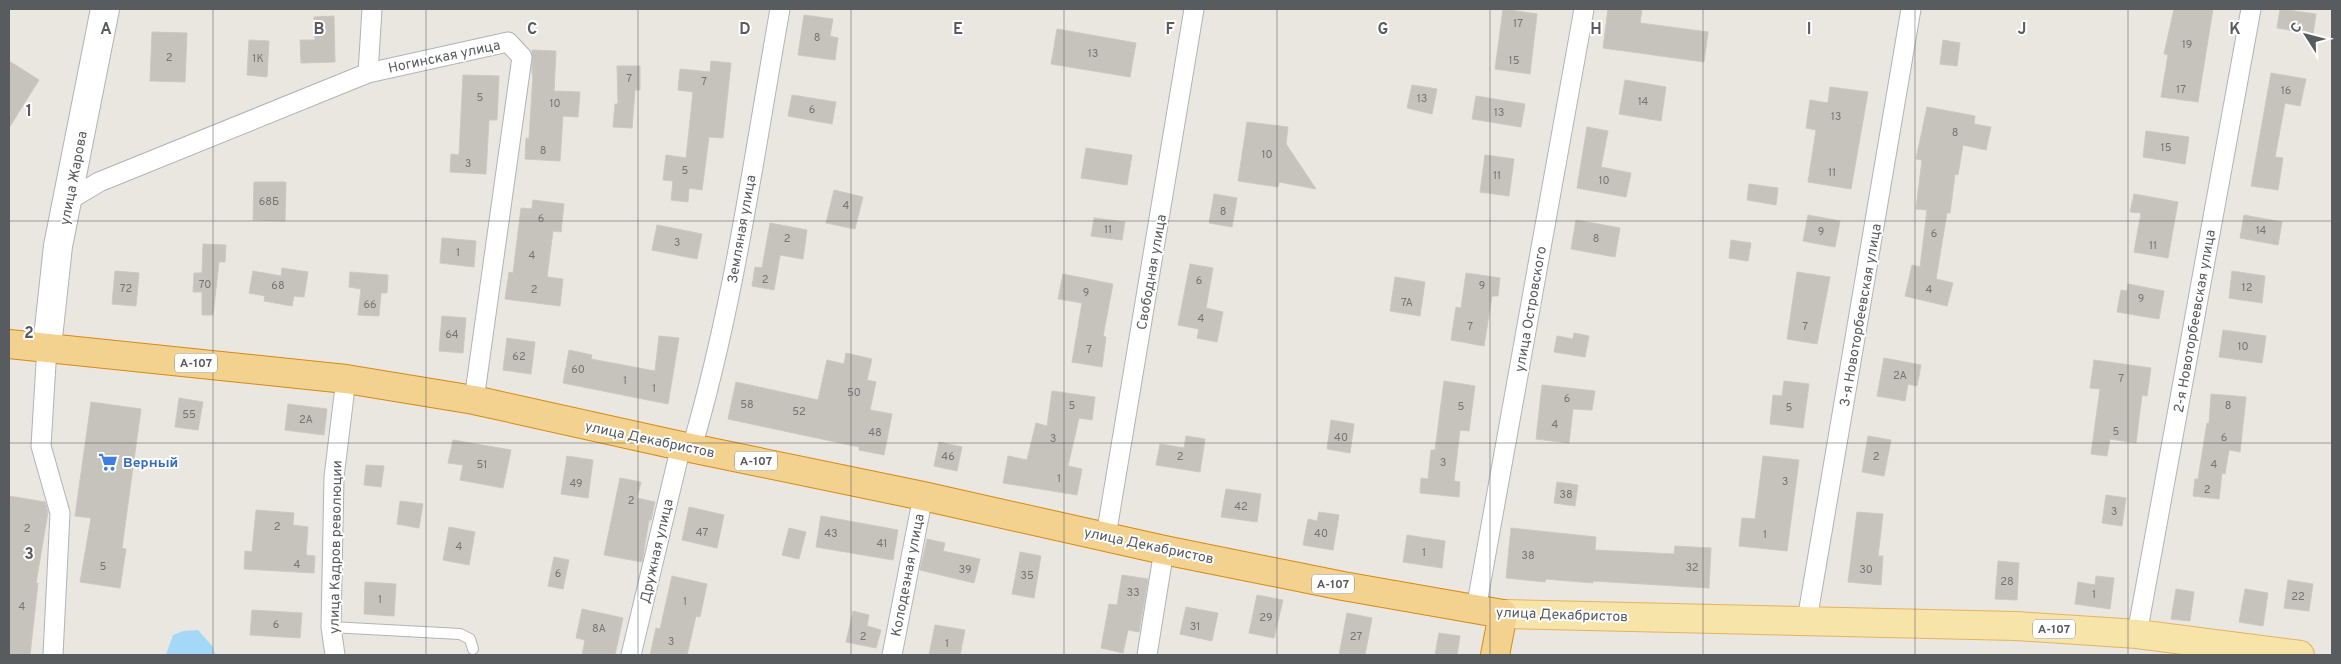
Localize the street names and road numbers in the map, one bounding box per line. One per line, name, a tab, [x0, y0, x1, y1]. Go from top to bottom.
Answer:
street label: Ногинская улица	[387, 37, 502, 78]
street label: улица Жарова	[57, 130, 92, 227]
street label: Земляная улица	[725, 174, 760, 285]
street label: Свободная улица	[1134, 213, 1171, 331]
street label: 3-я Новоторбеевская улица	[1837, 222, 1886, 408]
street label: 2-я Новоторбеевская улица	[2171, 228, 2220, 414]
street label: улица Островского	[1512, 245, 1551, 374]
road number: А-107	[175, 353, 217, 372]
street label: улица Декабристов	[583, 418, 716, 463]
road number: А-107	[735, 452, 777, 471]
street label: улица Кадров революции	[326, 460, 347, 634]
street label: Дружная улица	[637, 497, 678, 605]
street label: Колодезная улица	[888, 512, 929, 638]
street label: улица Декабристов	[1082, 524, 1215, 569]
road number: А-107	[1312, 574, 1354, 594]
street label: улица Декабристов	[1496, 605, 1628, 626]
road number: А-107	[2033, 620, 2075, 638]

